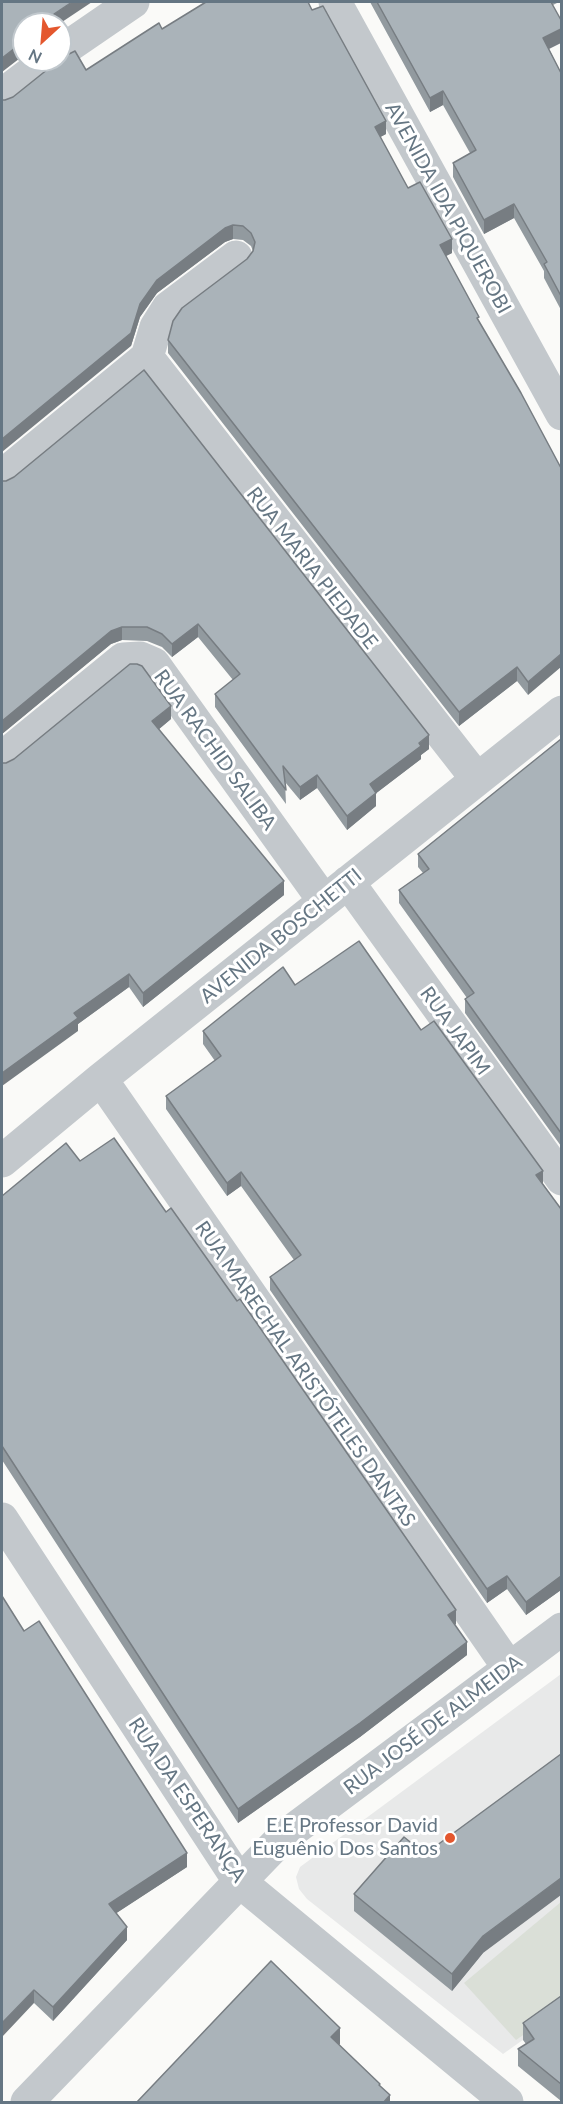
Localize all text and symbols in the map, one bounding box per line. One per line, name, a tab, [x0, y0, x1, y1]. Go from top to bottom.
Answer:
north arrow	[12, 12, 72, 72]
text: N	[25, 46, 44, 68]
street label: AVENIDA IDA PIQUEROBI	[380, 98, 516, 318]
street label: RUA MARIA PIEDADE	[241, 482, 383, 654]
street label: RUA RACHID SALIBA	[149, 665, 281, 835]
street label: AVENIDA BOSCHETTI	[195, 863, 367, 1009]
street label: RUA JAPIM	[415, 982, 495, 1080]
street label: RUA MARECHAL ARISTÓTELES DANTAS	[190, 1217, 420, 1531]
street label: RUA JOSÉ DE ALMEIDA	[339, 1650, 527, 1800]
street label: RUA DA ESPERANÇA	[123, 1713, 251, 1887]
place label: E.E Professor David Euguênio Dos Santos	[252, 1814, 438, 1861]
marker: E.E Professor David Euguênio Dos Santos	[443, 1831, 457, 1845]

